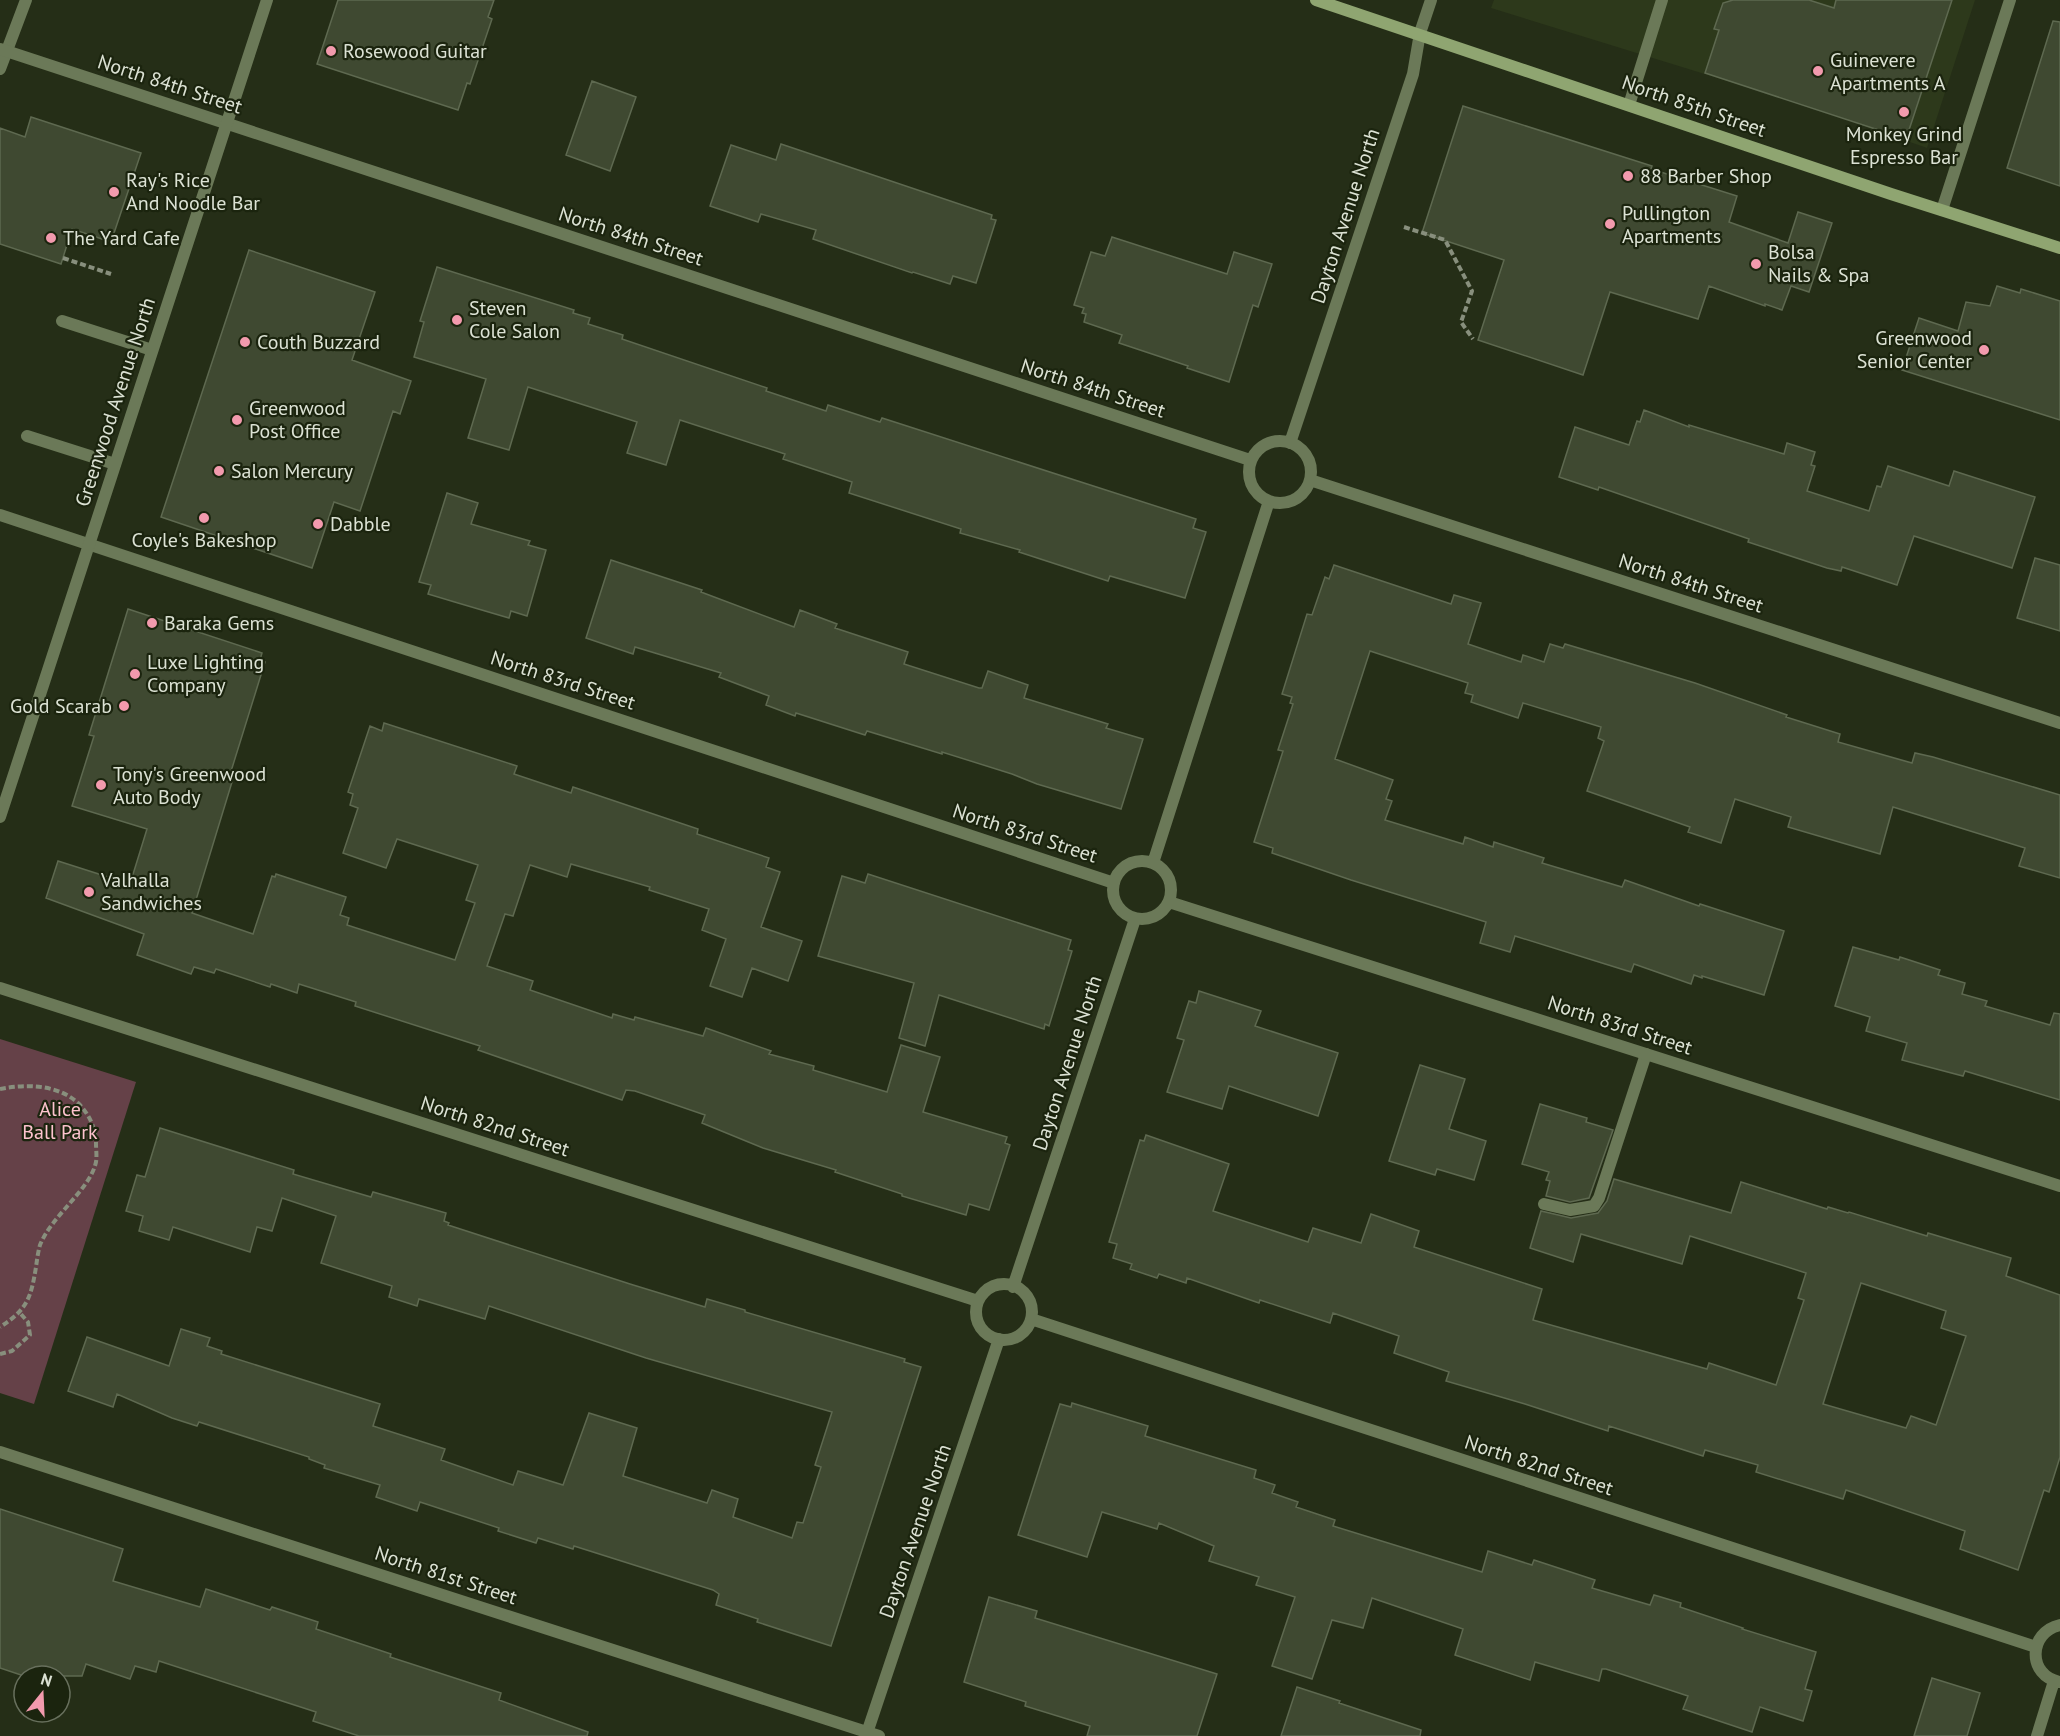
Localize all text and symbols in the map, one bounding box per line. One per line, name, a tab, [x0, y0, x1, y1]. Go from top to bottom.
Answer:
place label: Rosewood Guitar	[343, 38, 487, 64]
marker: Rosewood Guitar	[324, 44, 338, 58]
place label: Guinevere Apartments A	[1830, 47, 1946, 96]
street label: North 84th Street	[94, 48, 246, 120]
marker: Guinevere Apartments A	[1811, 64, 1825, 78]
street label: North 85th Street	[1619, 69, 1770, 143]
marker: Monkey Grind Espresso Bar	[1897, 105, 1911, 119]
place label: Monkey Grind Espresso Bar	[1846, 121, 1962, 170]
street label: Dayton Avenue North	[1304, 125, 1386, 307]
place label: 88 Barber Shop	[1640, 163, 1772, 189]
place label: Ray's Rice And Noodle Bar	[126, 167, 260, 216]
marker: 88 Barber Shop	[1621, 169, 1635, 183]
marker: Ray's Rice And Noodle Bar	[107, 185, 121, 199]
street label: North 84th Street	[555, 200, 707, 272]
place label: Pullington Apartments	[1622, 200, 1721, 249]
marker: Pullington Apartments	[1603, 217, 1617, 231]
place label: The Yard Cafe	[63, 225, 180, 251]
marker: The Yard Cafe	[44, 231, 58, 245]
place label: Bolsa Nails & Spa	[1768, 239, 1869, 288]
marker: Bolsa Nails & Spa	[1749, 257, 1763, 271]
street label: Greenwood Avenue North	[69, 294, 161, 510]
place label: Steven Cole Salon	[469, 295, 560, 344]
marker: Steven Cole Salon	[450, 313, 464, 327]
place label: Greenwood Senior Center	[1857, 325, 1972, 374]
place label: Couth Buzzard	[257, 329, 380, 355]
marker: Couth Buzzard	[238, 335, 252, 349]
marker: Greenwood Senior Center	[1977, 343, 1991, 357]
street label: North 84th Street	[1017, 352, 1169, 424]
place label: Greenwood Post Office	[249, 395, 346, 444]
marker: Greenwood Post Office	[230, 413, 244, 427]
place label: Salon Mercury	[231, 458, 354, 484]
marker: Salon Mercury	[212, 464, 226, 478]
marker: Coyle's Bakeshop	[197, 511, 211, 525]
place label: Dabble	[330, 511, 391, 537]
marker: Dabble	[311, 517, 325, 531]
place label: Coyle's Bakeshop	[131, 527, 277, 553]
street label: North 84th Street	[1615, 547, 1767, 619]
place label: Baraka Gems	[164, 610, 274, 636]
marker: Baraka Gems	[145, 616, 159, 630]
street label: North 83rd Street	[487, 644, 639, 716]
place label: Luxe Lighting Company	[147, 649, 264, 698]
marker: Luxe Lighting Company	[128, 667, 142, 681]
place label: Gold Scarab	[10, 693, 112, 719]
marker: Gold Scarab	[117, 699, 131, 713]
place label: Tony's Greenwood Auto Body	[113, 761, 266, 810]
marker: Tony's Greenwood Auto Body	[94, 778, 108, 792]
street label: North 83rd Street	[949, 797, 1101, 869]
place label: Valhalla Sandwiches	[100, 867, 202, 916]
marker: Valhalla Sandwiches	[82, 885, 96, 899]
street label: Dayton Avenue North	[1026, 972, 1108, 1154]
street label: North 83rd Street	[1544, 989, 1696, 1061]
street label: North 82nd Street	[417, 1090, 573, 1162]
park label: Alice Ball Park	[22, 1096, 98, 1145]
street label: North 82nd Street	[1461, 1429, 1617, 1501]
street label: Dayton Avenue North	[873, 1441, 957, 1621]
street label: North 81st Street	[372, 1540, 521, 1610]
north arrow	[12, 1664, 72, 1724]
text: N	[39, 1669, 55, 1691]

